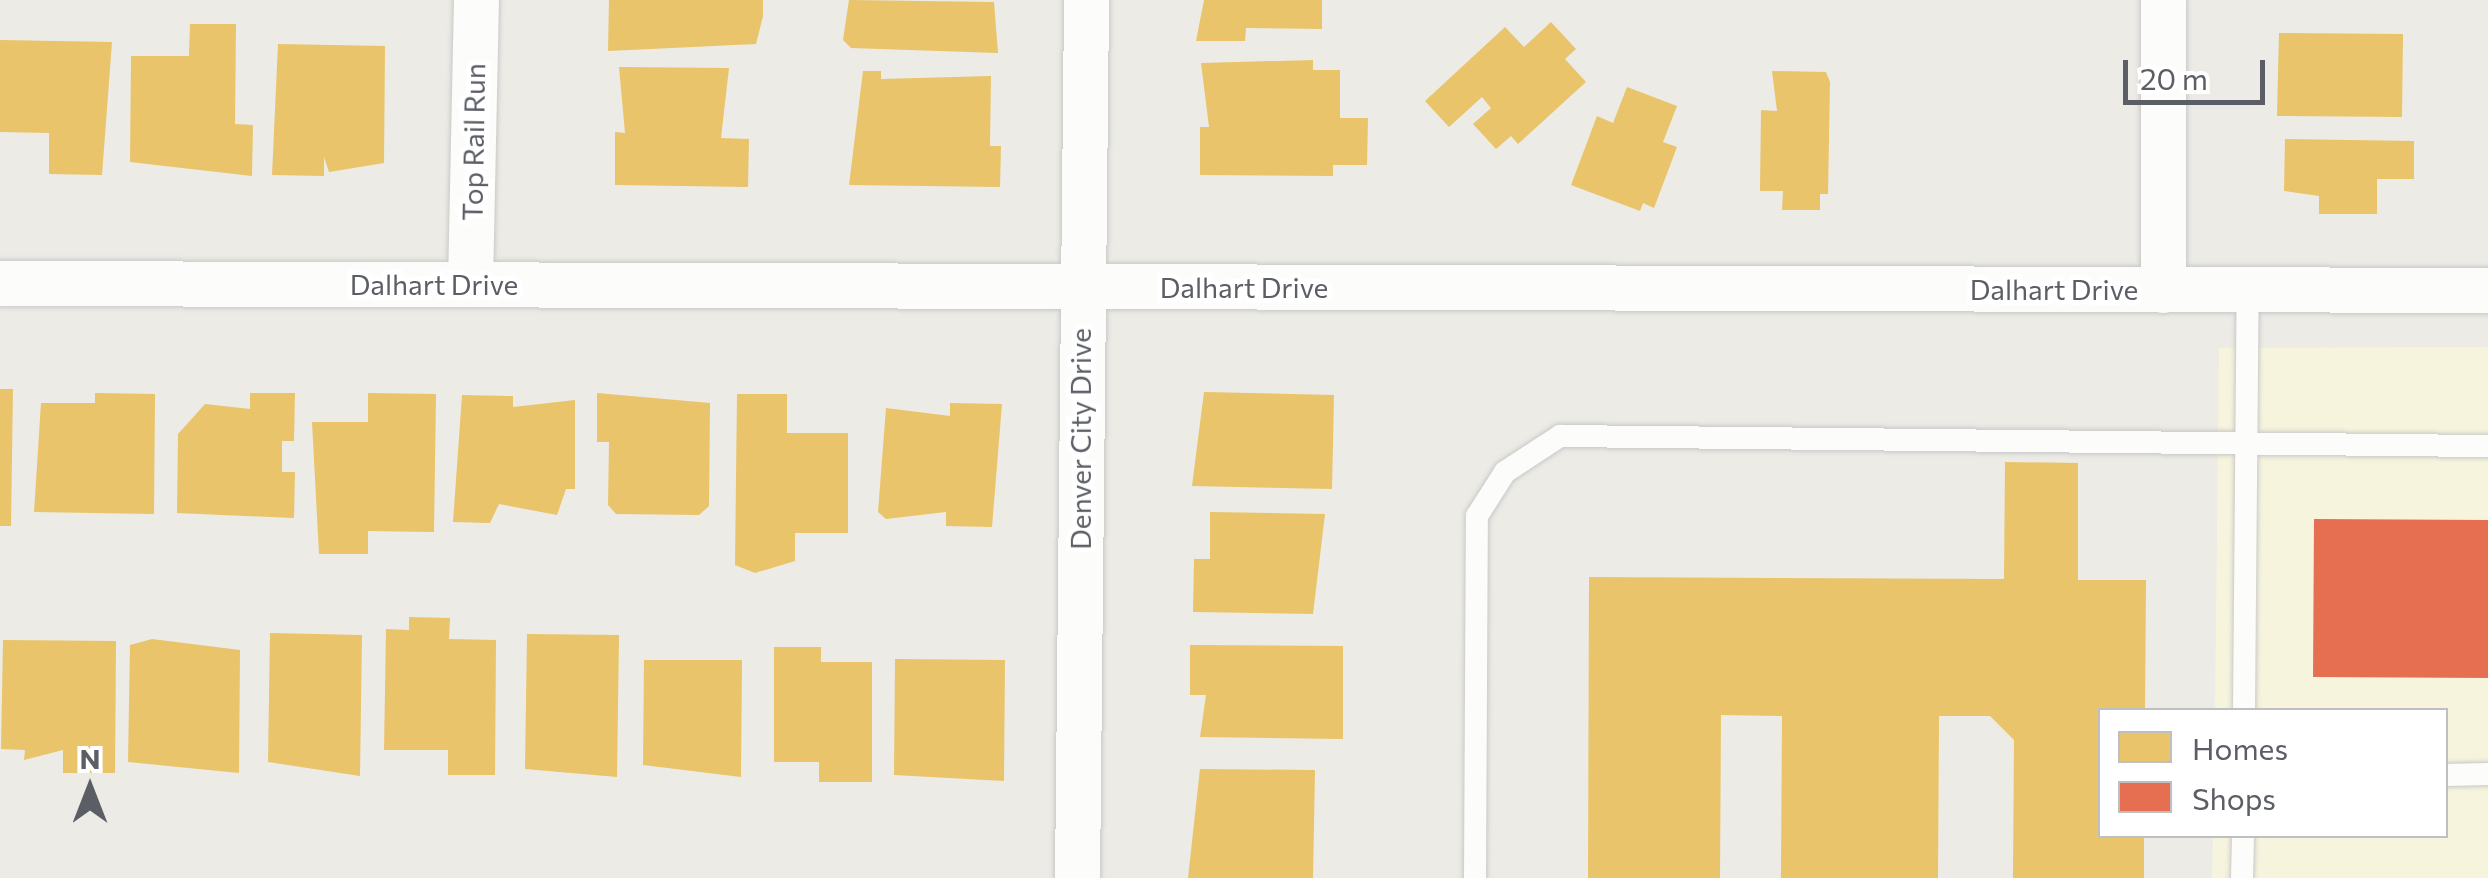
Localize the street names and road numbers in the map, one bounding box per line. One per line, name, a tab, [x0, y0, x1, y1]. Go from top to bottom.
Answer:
street label: Top Rail Run	[455, 63, 491, 221]
street label: Dalhart Drive	[350, 267, 518, 301]
street label: Dalhart Drive	[1160, 270, 1328, 304]
street label: Dalhart Drive	[1970, 272, 2138, 306]
street label: Denver City Drive	[1063, 328, 1097, 550]

